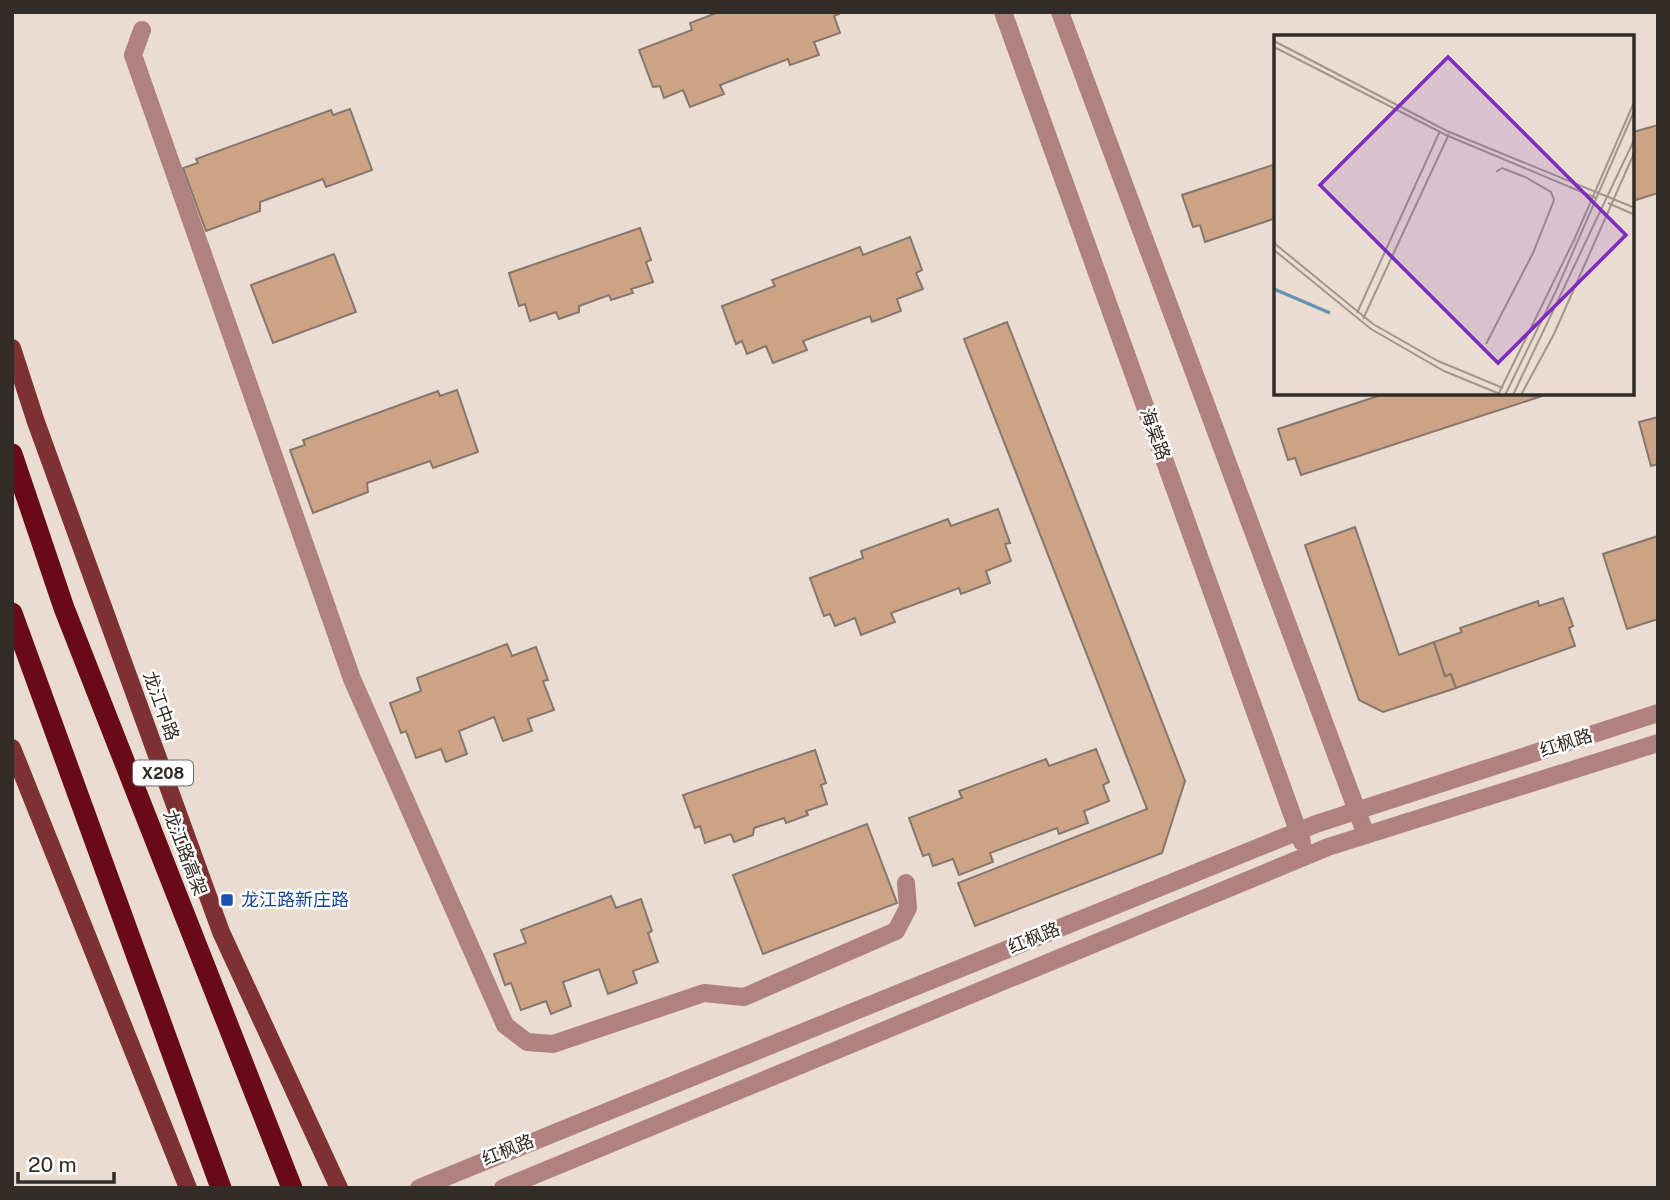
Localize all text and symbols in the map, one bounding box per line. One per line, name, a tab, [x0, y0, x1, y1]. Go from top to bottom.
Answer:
inset map	[1274, 35, 1635, 396]
street label: 海棠路	[1136, 405, 1175, 463]
street label: 龙江中路	[139, 668, 184, 743]
street label: 红枫路	[1537, 724, 1595, 761]
road number: X208	[133, 760, 193, 786]
street label: 龙江路高架	[160, 807, 211, 899]
place label: 龙江路新庄路	[241, 889, 349, 910]
marker: 龙江路新庄路	[219, 892, 235, 908]
street label: 红枫路	[1005, 918, 1063, 957]
street label: 红枫路	[479, 1130, 537, 1169]
scale bar	[18, 1140, 114, 1184]
text: 20 m	[28, 1152, 77, 1177]

